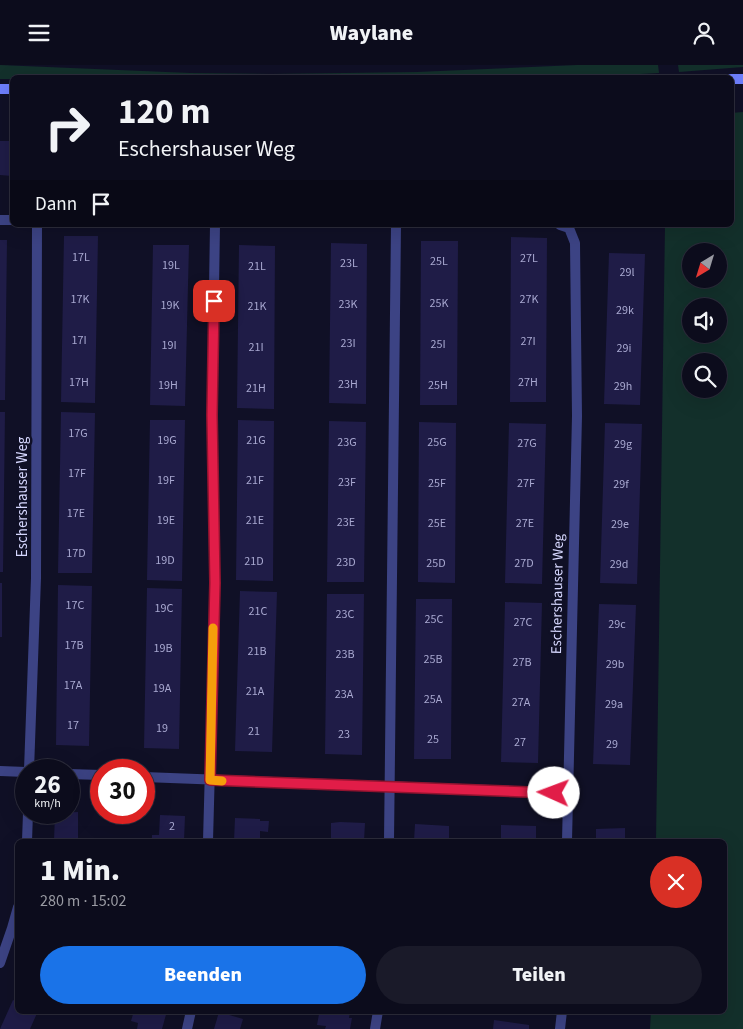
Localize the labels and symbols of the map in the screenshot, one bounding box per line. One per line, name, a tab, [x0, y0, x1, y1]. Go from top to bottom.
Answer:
north arrow	[682, 243, 728, 287]
house number: 17L	[72, 249, 90, 266]
house number: 27L	[520, 250, 538, 267]
house number: 25L	[430, 253, 448, 270]
house number: 23L	[340, 255, 358, 272]
house number: 19L	[162, 257, 180, 274]
house number: 21L	[248, 258, 266, 275]
house number: 29l	[620, 264, 635, 281]
pin	[193, 280, 235, 322]
house number: 17K	[71, 291, 89, 308]
house number: 27K	[520, 291, 538, 308]
house number: 25K	[430, 295, 448, 312]
house number: 23K	[339, 296, 357, 313]
house number: 19K	[161, 297, 179, 314]
house number: 21K	[248, 298, 266, 315]
house number: 29k	[616, 302, 634, 319]
house number: 17I	[71, 332, 87, 349]
house number: 27I	[520, 333, 536, 350]
house number: 23I	[340, 335, 356, 352]
house number: 25I	[430, 336, 446, 353]
house number: 19I	[161, 337, 177, 354]
house number: 21I	[248, 339, 264, 356]
house number: 29i	[617, 340, 631, 357]
house number: 17H	[69, 374, 89, 391]
house number: 27H	[518, 374, 538, 391]
house number: 23H	[338, 376, 358, 393]
house number: 19H	[158, 377, 178, 394]
house number: 25H	[428, 377, 448, 394]
house number: 29h	[614, 378, 632, 395]
house number: 21H	[246, 380, 266, 397]
house number: 17G	[68, 425, 88, 442]
house number: 19G	[157, 432, 177, 449]
house number: 21G	[246, 432, 266, 449]
house number: 23G	[337, 434, 357, 451]
house number: 25G	[427, 434, 447, 451]
house number: 27G	[517, 435, 537, 452]
street label: Eschershauser Weg	[12, 436, 33, 557]
house number: 29g	[614, 436, 632, 453]
house number: 17F	[68, 465, 86, 482]
house number: 19F	[157, 472, 175, 489]
house number: 21F	[246, 472, 264, 489]
house number: 23F	[338, 474, 356, 491]
house number: 25F	[428, 475, 446, 492]
house number: 27F	[517, 475, 535, 492]
house number: 29f	[613, 476, 629, 493]
house number: 17E	[67, 505, 85, 522]
house number: 19E	[157, 512, 175, 529]
house number: 21E	[246, 512, 264, 529]
house number: 23E	[337, 514, 355, 531]
house number: 25E	[428, 515, 446, 532]
house number: 27E	[516, 515, 534, 532]
house number: 29e	[611, 516, 629, 533]
street label: Eschershauser Weg	[546, 533, 569, 654]
house number: 17D	[66, 545, 86, 562]
house number: 19D	[155, 552, 175, 569]
house number: 21D	[244, 553, 264, 570]
house number: 23D	[336, 554, 356, 571]
house number: 25D	[426, 555, 446, 572]
house number: 27D	[514, 555, 534, 572]
house number: 29d	[610, 556, 628, 573]
house number: 17C	[66, 597, 85, 614]
house number: 19C	[155, 600, 174, 617]
house number: 21C	[249, 603, 268, 620]
house number: 23C	[336, 606, 355, 623]
house number: 25C	[425, 611, 444, 628]
house number: 27C	[514, 614, 533, 631]
house number: 29c	[608, 616, 626, 633]
house number: 17B	[65, 637, 83, 654]
house number: 19B	[154, 640, 172, 657]
house number: 21B	[248, 643, 266, 660]
house number: 23B	[336, 646, 354, 663]
house number: 25B	[424, 651, 442, 668]
house number: 27B	[513, 654, 531, 671]
house number: 29b	[606, 656, 625, 673]
house number: 17A	[64, 677, 83, 694]
house number: 19A	[153, 680, 172, 697]
house number: 21A	[246, 683, 265, 700]
house number: 23A	[335, 686, 354, 703]
house number: 25A	[424, 691, 443, 708]
house number: 27A	[512, 694, 531, 711]
house number: 29a	[605, 696, 623, 713]
house number: 17	[67, 717, 79, 734]
house number: 19	[156, 720, 168, 737]
house number: 21	[248, 723, 260, 740]
house number: 23	[338, 726, 350, 743]
house number: 25	[427, 731, 439, 748]
house number: 27	[514, 734, 526, 751]
house number: 29	[606, 736, 618, 753]
speed limit sign: 30	[90, 759, 155, 824]
position arrow	[527, 766, 579, 818]
house number: 2	[169, 818, 175, 835]

